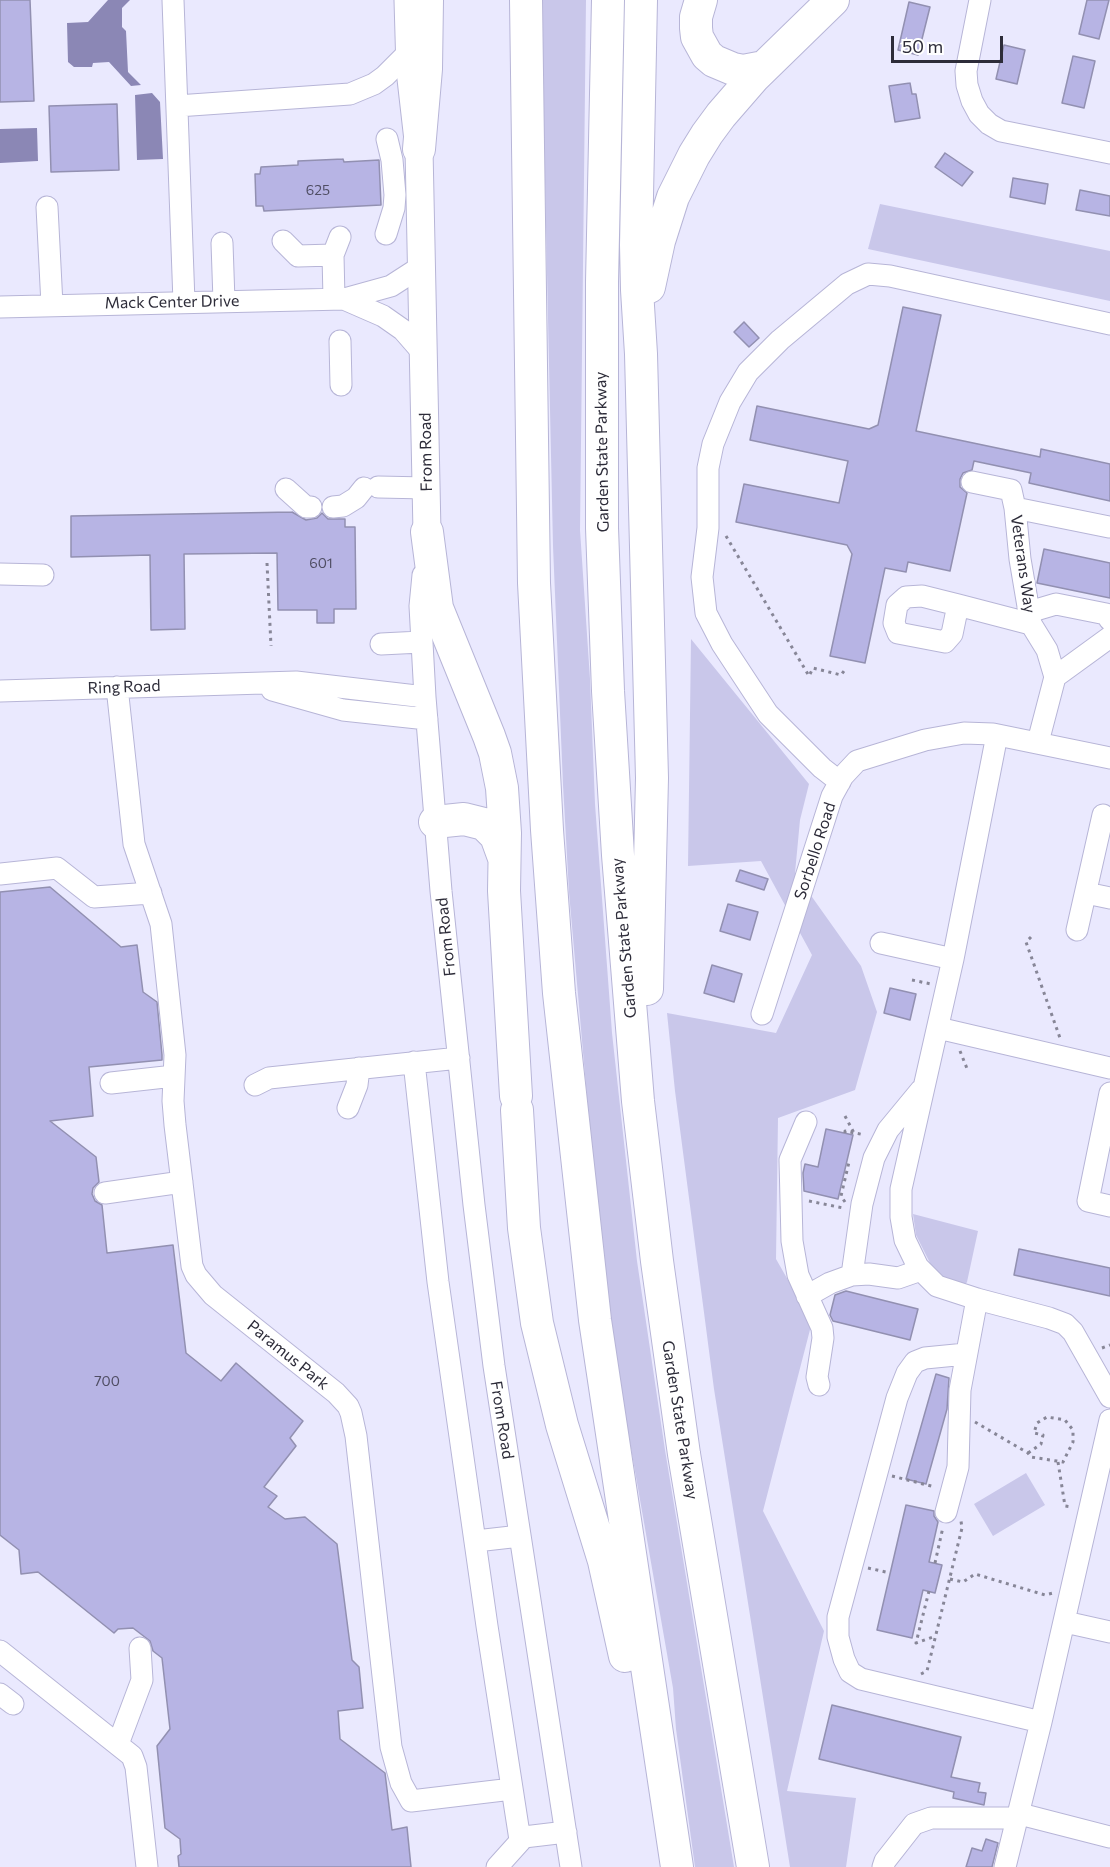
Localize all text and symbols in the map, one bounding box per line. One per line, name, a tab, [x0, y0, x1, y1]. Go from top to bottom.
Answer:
scale bar	[894, 24, 1006, 62]
text: 50 m	[902, 35, 943, 57]
house number: 625	[306, 182, 330, 198]
street label: Mack Center Drive	[104, 291, 240, 313]
street label: Garden State Parkway	[591, 371, 613, 533]
street label: From Road	[416, 412, 436, 492]
street label: Veterans Way	[1007, 514, 1039, 614]
house number: 601	[309, 555, 333, 571]
street label: Ring Road	[87, 676, 161, 698]
street label: Sorbello Road	[790, 800, 840, 902]
street label: Garden State Parkway	[607, 857, 641, 1019]
street label: From Road	[432, 897, 460, 977]
street label: Paramus Park	[243, 1316, 333, 1394]
street label: Garden State Parkway	[658, 1339, 702, 1501]
house number: 700	[94, 1373, 120, 1389]
street label: From Road	[486, 1379, 518, 1461]

